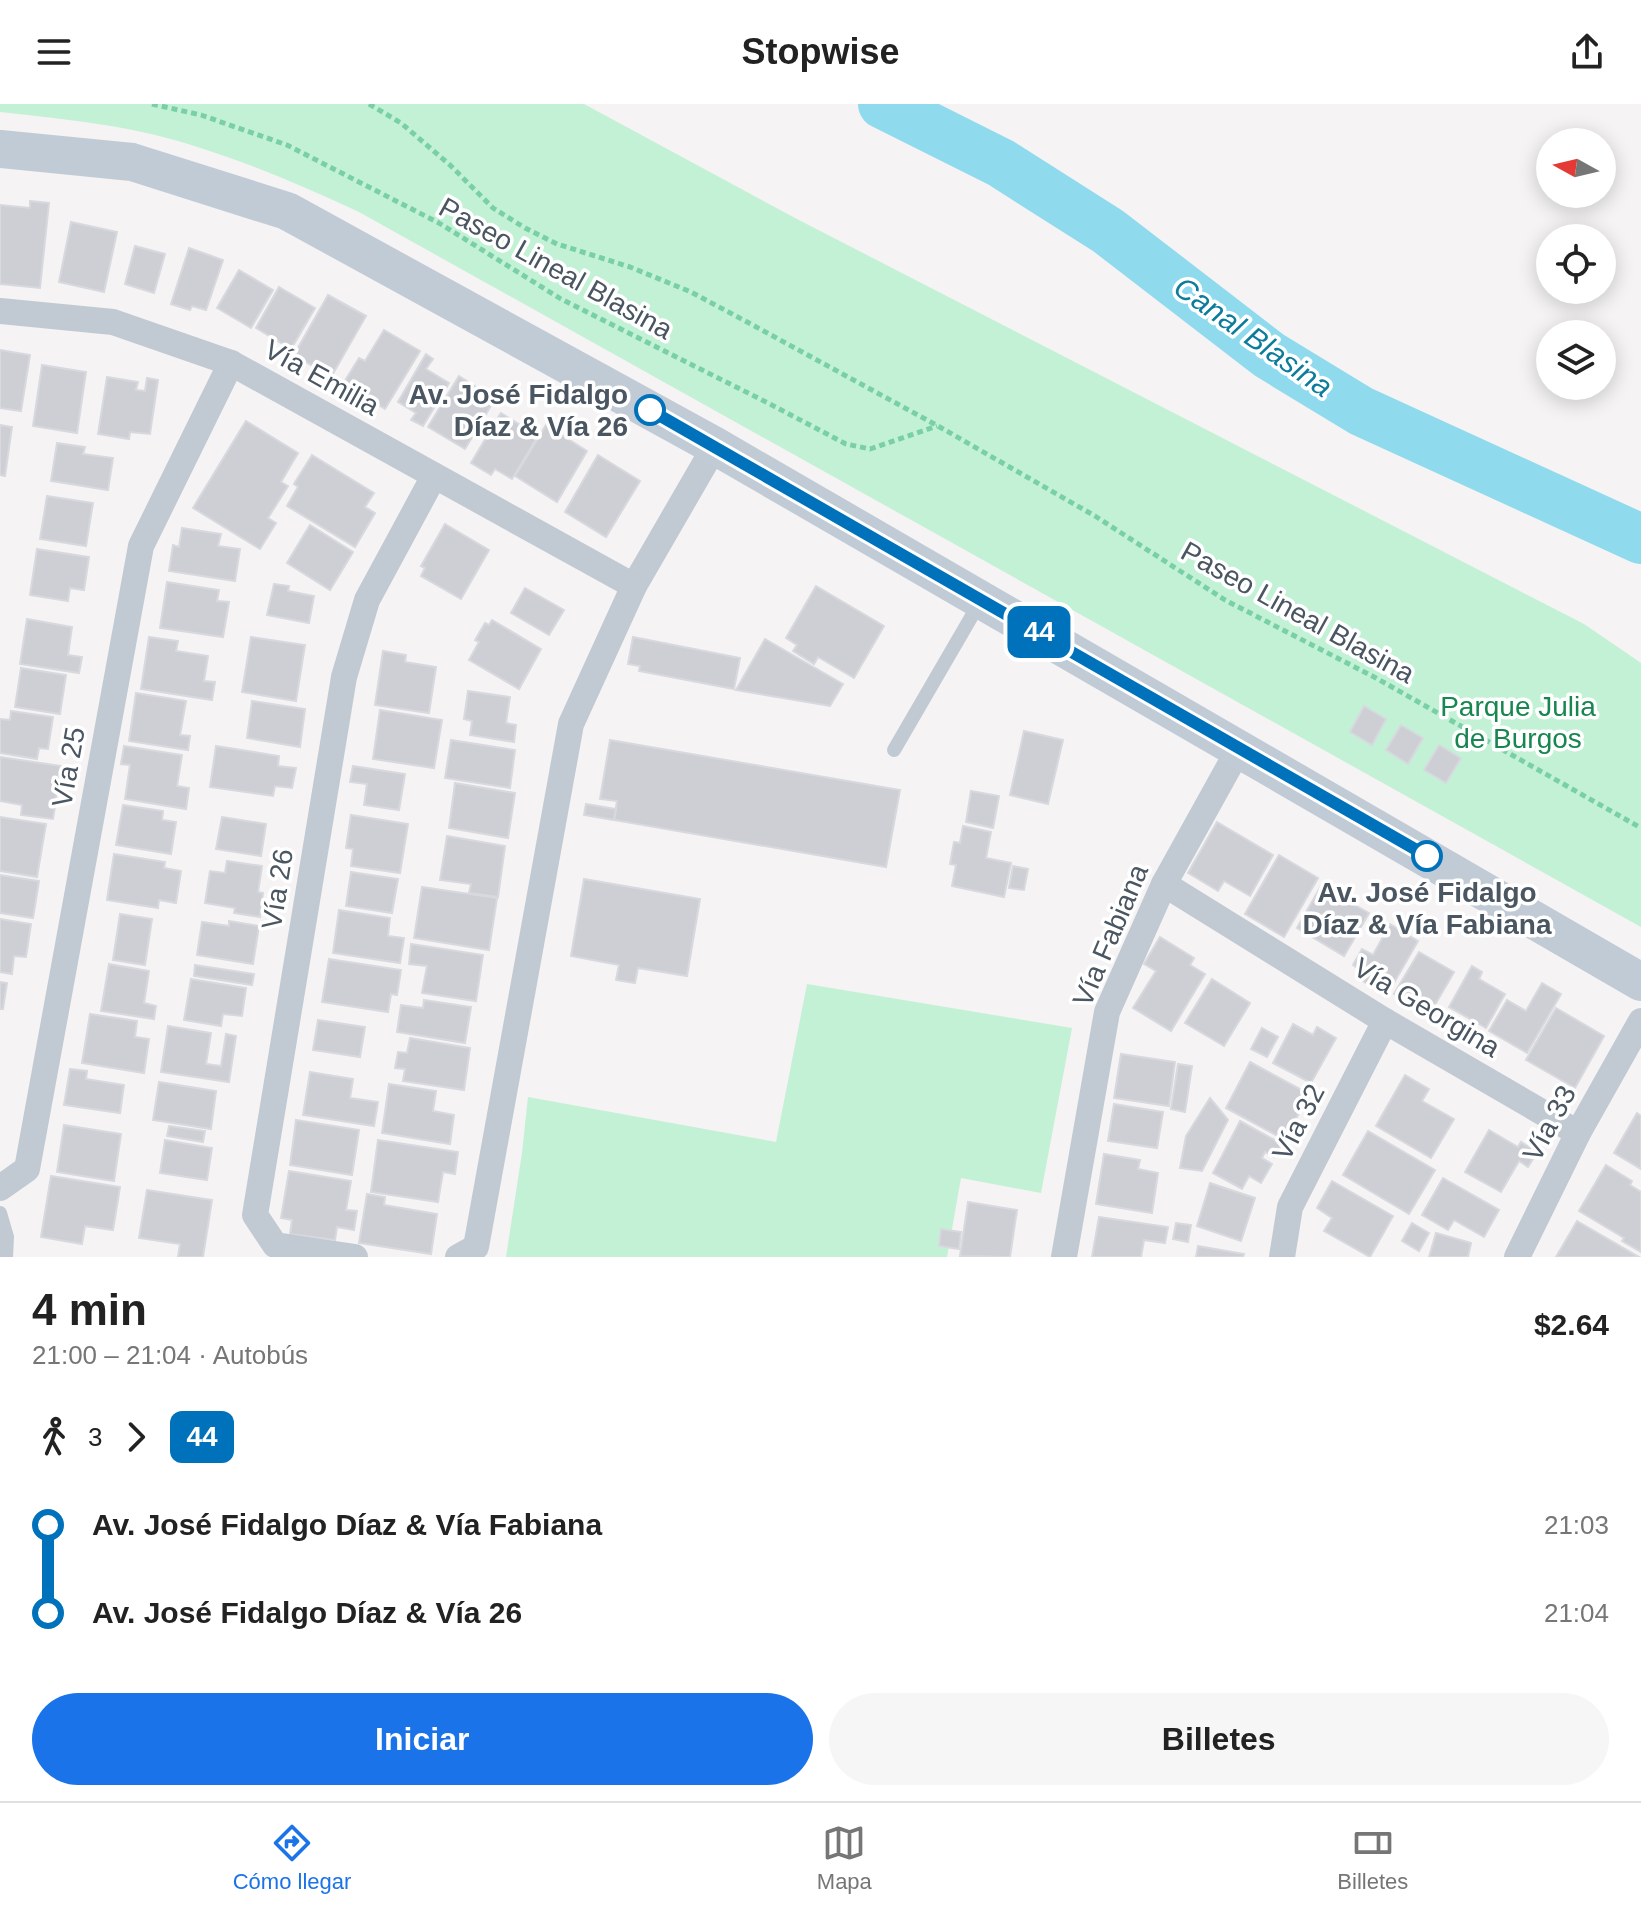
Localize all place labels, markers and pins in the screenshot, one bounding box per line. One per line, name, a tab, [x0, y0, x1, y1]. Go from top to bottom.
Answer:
place label: Av. José Fidalgo Díaz & Vía 26	[409, 379, 628, 442]
marker: Av. José Fidalgo Díaz & Vía 26	[635, 395, 665, 425]
marker: Av. José Fidalgo Díaz & Vía Fabiana	[1412, 841, 1442, 871]
place label: Av. José Fidalgo Díaz & Vía Fabiana	[1303, 877, 1552, 940]

